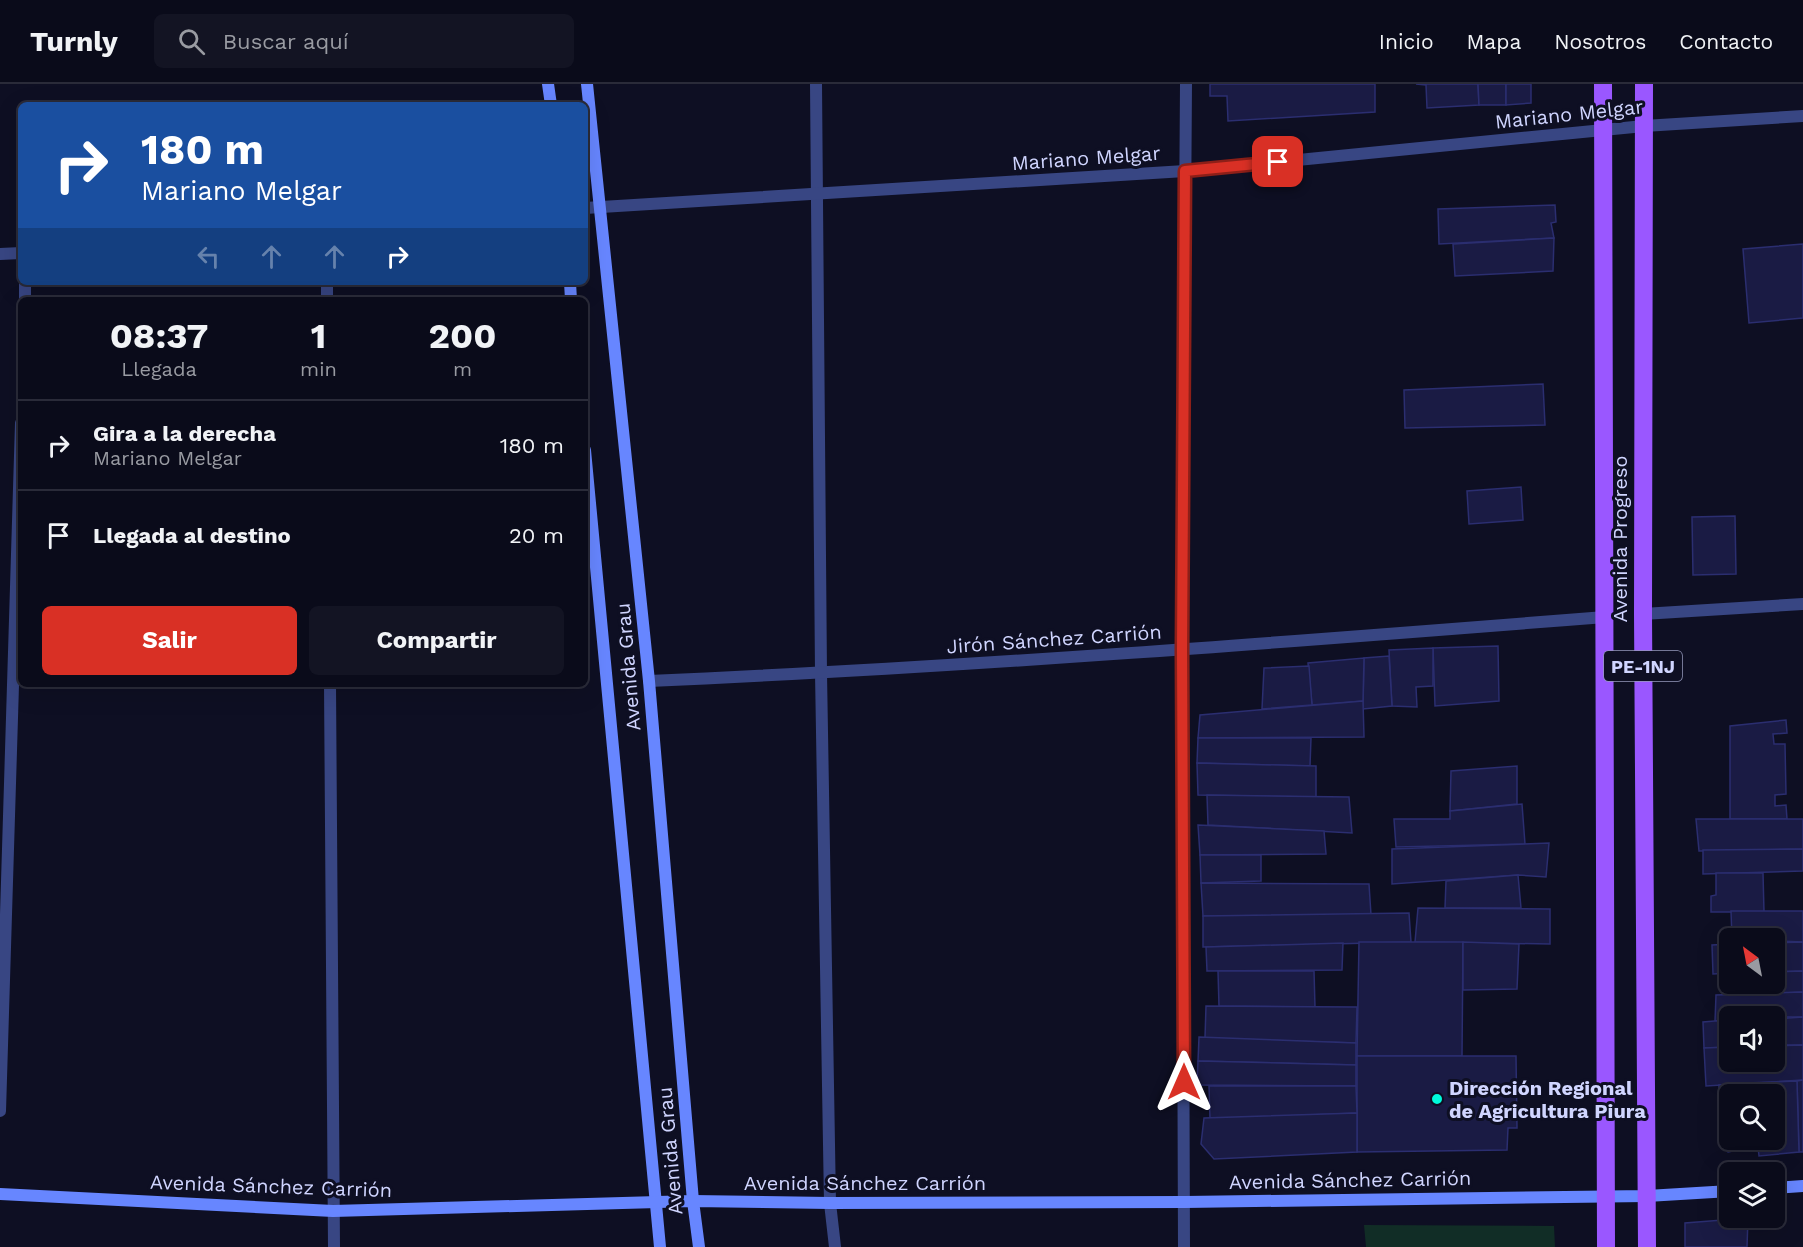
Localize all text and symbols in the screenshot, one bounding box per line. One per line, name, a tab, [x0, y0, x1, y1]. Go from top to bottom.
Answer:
search box	[154, 14, 574, 68]
text: Turnly	[30, 25, 118, 58]
icon: search	[175, 25, 208, 58]
text: Buscar aquí	[223, 29, 349, 54]
text: Inicio	[1379, 29, 1434, 54]
text: Mapa	[1467, 29, 1521, 54]
text: Nosotros	[1554, 29, 1646, 54]
text: Contacto	[1679, 29, 1773, 54]
street label: Mariano Melgar	[1494, 94, 1644, 134]
text: 180 m	[141, 125, 264, 174]
icon: right	[42, 126, 120, 204]
pin	[1252, 136, 1303, 187]
street label: Mariano Melgar	[1011, 141, 1161, 175]
icon: arrive	[1261, 145, 1294, 178]
text: Mariano Melgar	[141, 175, 342, 207]
icon: left	[192, 240, 225, 273]
icon: ahead	[255, 240, 288, 273]
icon: ahead	[318, 240, 351, 273]
icon: right	[381, 240, 414, 273]
text: 08:37	[110, 315, 208, 357]
text: 1	[311, 315, 326, 357]
text: 200	[429, 315, 496, 357]
text: Llegada	[121, 357, 197, 381]
text: min	[300, 357, 337, 381]
text: m	[453, 357, 472, 381]
text: Gira a la derecha	[93, 421, 276, 446]
icon: right	[42, 429, 75, 462]
text: 180 m	[500, 433, 564, 458]
text: Mariano Melgar	[93, 446, 242, 470]
street label: Avenida Progreso	[1608, 456, 1632, 623]
icon: arrive	[42, 519, 75, 552]
text: Llegada al destino	[93, 523, 291, 548]
text: 20 m	[509, 523, 564, 548]
street label: Avenida Grau	[610, 602, 646, 732]
button: Salir	[42, 606, 297, 675]
button: Compartir	[309, 606, 564, 675]
street label: Jirón Sánchez Carrión	[946, 620, 1162, 658]
road number: PE-1NJ	[1604, 651, 1682, 681]
north arrow	[1719, 928, 1785, 994]
map controls	[1719, 928, 1785, 1228]
button: sound	[1719, 1006, 1785, 1072]
position arrow	[1152, 1050, 1216, 1114]
place label: Dirección Regional de Agricultura Piura	[1449, 1076, 1646, 1123]
button: search	[1719, 1084, 1785, 1150]
street label: Avenida Grau	[652, 1086, 688, 1216]
marker: Dirección Regional de Agricultura Piura	[1430, 1092, 1444, 1106]
button: layers	[1719, 1162, 1785, 1228]
street label: Avenida Sánchez Carrión	[1229, 1166, 1471, 1194]
street label: Avenida Sánchez Carrión	[149, 1170, 393, 1202]
street label: Avenida Sánchez Carrión	[744, 1171, 986, 1195]

